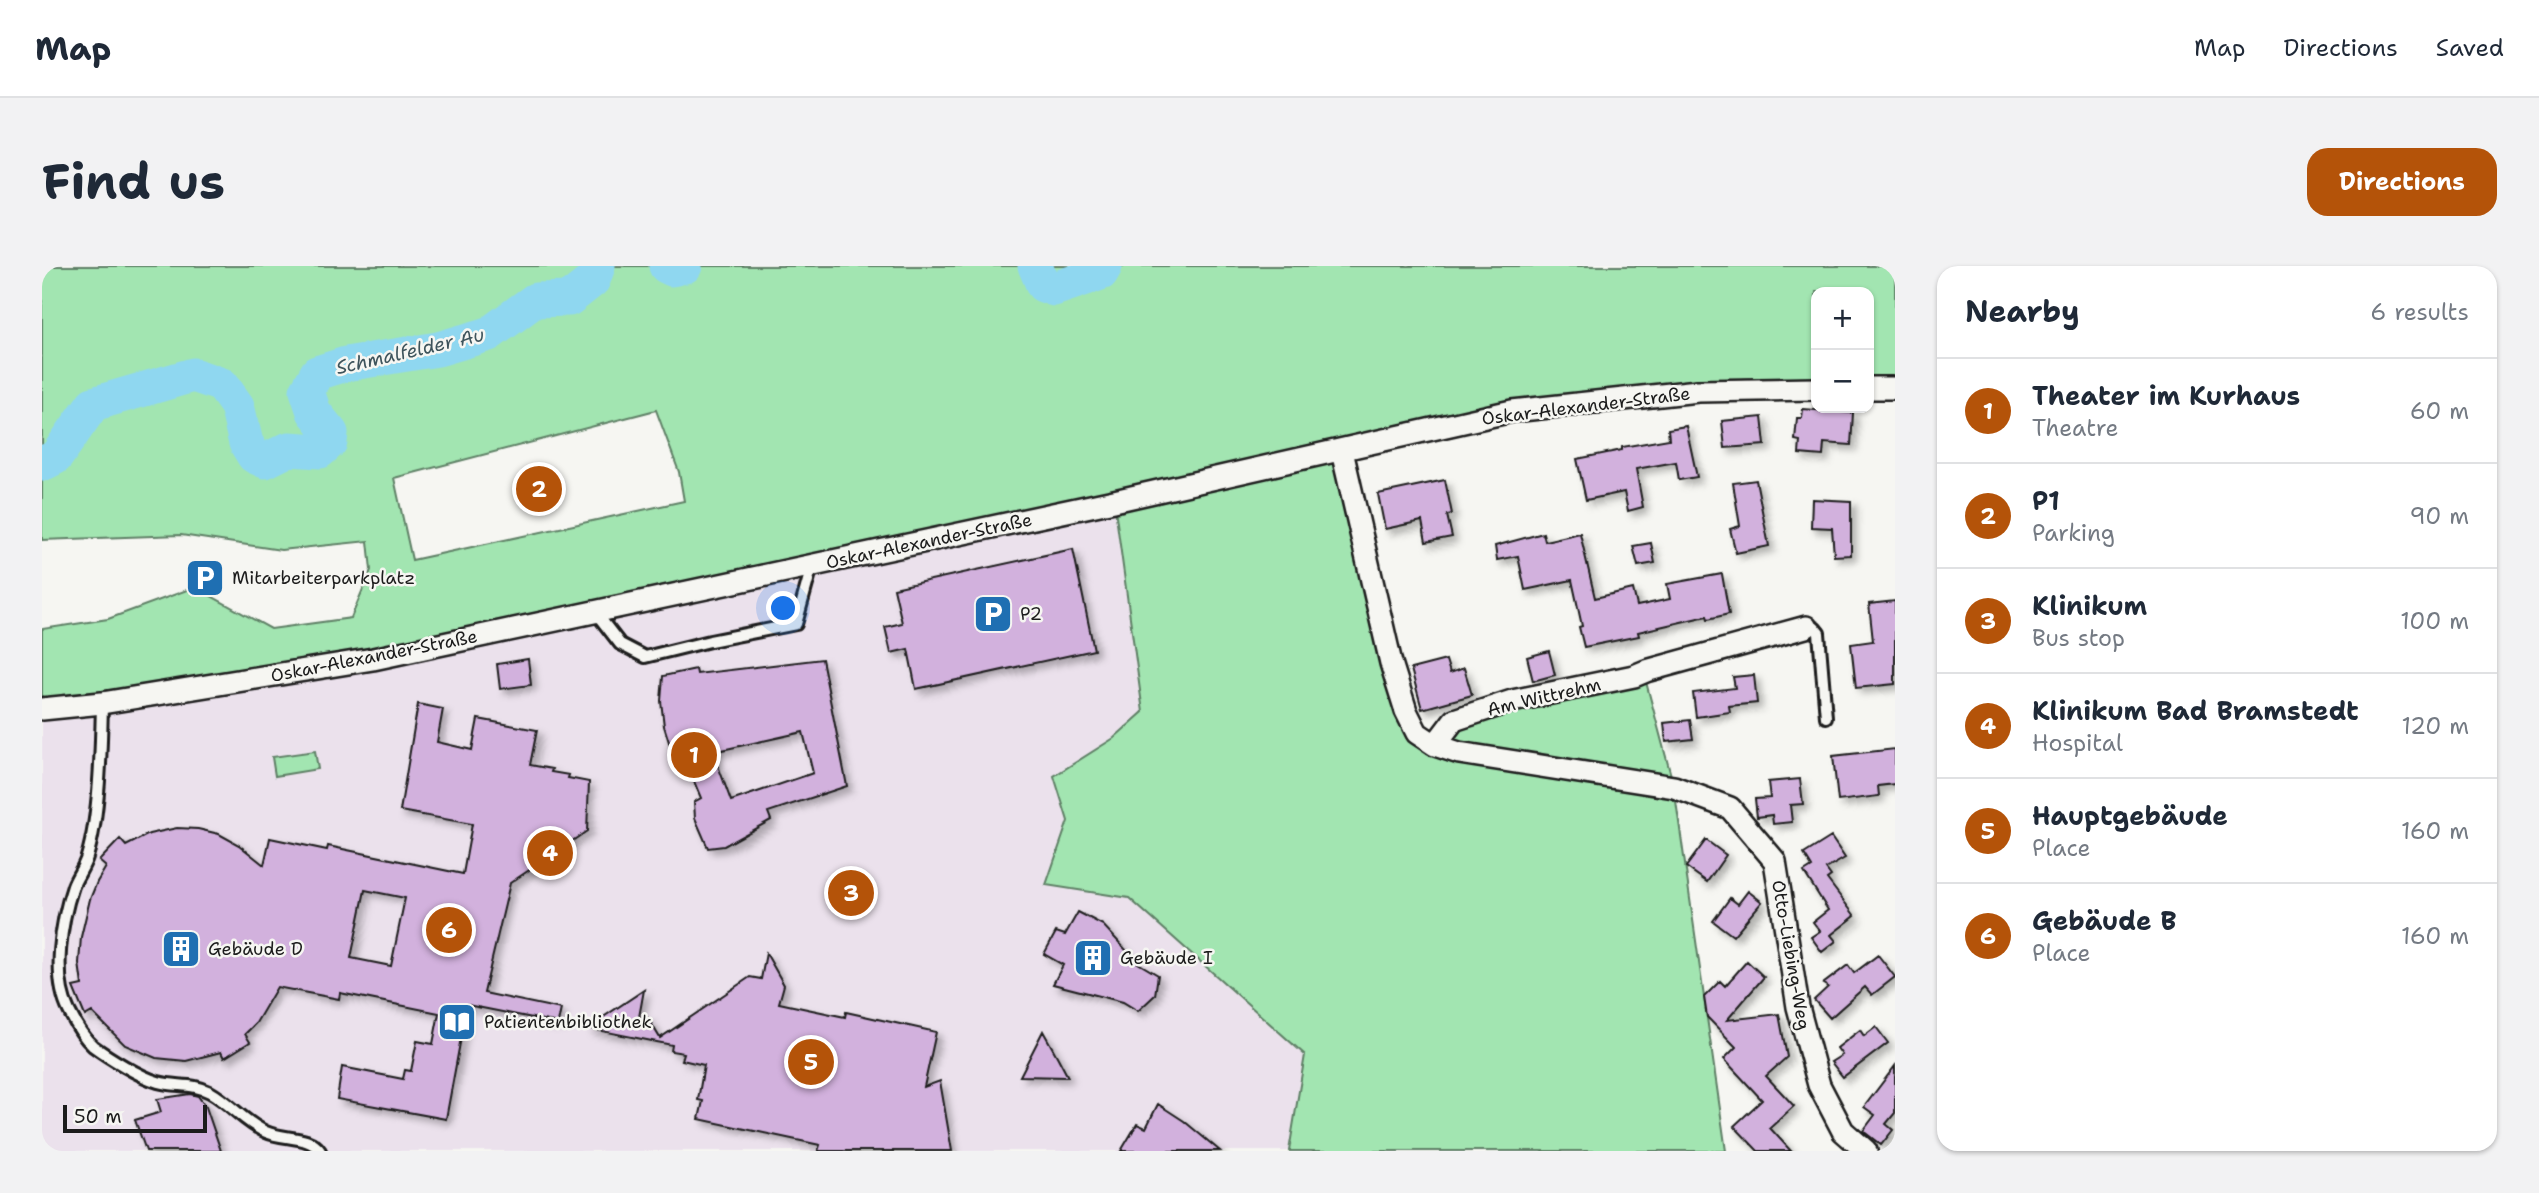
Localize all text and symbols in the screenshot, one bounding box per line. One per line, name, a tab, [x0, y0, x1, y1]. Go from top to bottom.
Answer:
text: Map	[35, 26, 111, 71]
text: Map	[2194, 32, 2245, 64]
text: Directions	[2283, 32, 2398, 64]
text: Saved	[2436, 32, 2504, 64]
button: Directions	[2307, 148, 2497, 216]
text: Find us	[42, 149, 225, 215]
map controls	[1811, 287, 1874, 413]
button: +	[1811, 287, 1874, 350]
text: Nearby	[1965, 291, 2080, 332]
text: 6 results	[2370, 297, 2469, 327]
water label: Schmalfelder Au	[333, 322, 487, 380]
button: −	[1811, 350, 1874, 413]
text: Theater im Kurhaus	[2032, 378, 2300, 413]
street label: Oskar-Alexander-Straße	[1480, 381, 1692, 431]
text: 1	[1983, 396, 1993, 426]
text: 60 m	[2410, 396, 2469, 426]
text: Theatre	[2032, 413, 2119, 443]
pin: 2	[516, 463, 562, 515]
text: P1	[2032, 483, 2060, 518]
text: 2	[1980, 501, 1996, 531]
text: 90 m	[2409, 501, 2469, 531]
street label: Oskar-Alexander-Straße	[824, 507, 1034, 575]
text: Parking	[2032, 518, 2115, 548]
parking icon: Mitarbeiterparkplatz	[184, 557, 226, 599]
place label: Mitarbeiterparkplatz	[232, 566, 415, 590]
text: Klinikum	[2032, 588, 2147, 623]
your location	[766, 591, 800, 625]
parking icon: P2	[972, 593, 1014, 635]
place label: P2	[1020, 602, 1042, 626]
text: 3	[1980, 606, 1996, 636]
text: 100 m	[2400, 606, 2469, 636]
text: Bus stop	[2032, 623, 2125, 653]
street label: Oskar-Alexander-Straße	[269, 624, 479, 688]
street label: Am Wittrehm	[1485, 672, 1603, 722]
text: Klinikum Bad Bramstedt	[2032, 693, 2359, 728]
text: 4	[1980, 711, 1996, 741]
text: 120 m	[2401, 711, 2469, 741]
text: Hospital	[2032, 728, 2123, 758]
pin: 1	[671, 729, 717, 781]
text: Hauptgebäude	[2032, 798, 2228, 833]
text: 5	[1981, 816, 1995, 846]
text: 160 m	[2401, 816, 2469, 846]
pin: 4	[527, 827, 573, 879]
text: Place	[2032, 833, 2091, 863]
pin: 3	[828, 867, 874, 919]
street label: Otto-Liebing-Weg	[1766, 878, 1816, 1032]
text: Gebäude B	[2032, 903, 2177, 938]
pin: 6	[426, 904, 472, 956]
text: 6	[1980, 921, 1996, 951]
text: 160 m	[2401, 921, 2469, 951]
building icon: Gebäude D	[160, 928, 202, 970]
place label: Gebäude D	[208, 937, 303, 961]
building icon: Gebäude I	[1072, 937, 1114, 979]
text: Place	[2032, 938, 2091, 968]
place label: Gebäude I	[1120, 946, 1213, 970]
library icon: Patientenbibliothek	[436, 1001, 478, 1043]
place label: Patientenbibliothek	[484, 1010, 652, 1034]
pin: 5	[788, 1036, 834, 1088]
scale bar	[63, 1102, 206, 1134]
text: 50 m	[74, 1104, 122, 1129]

